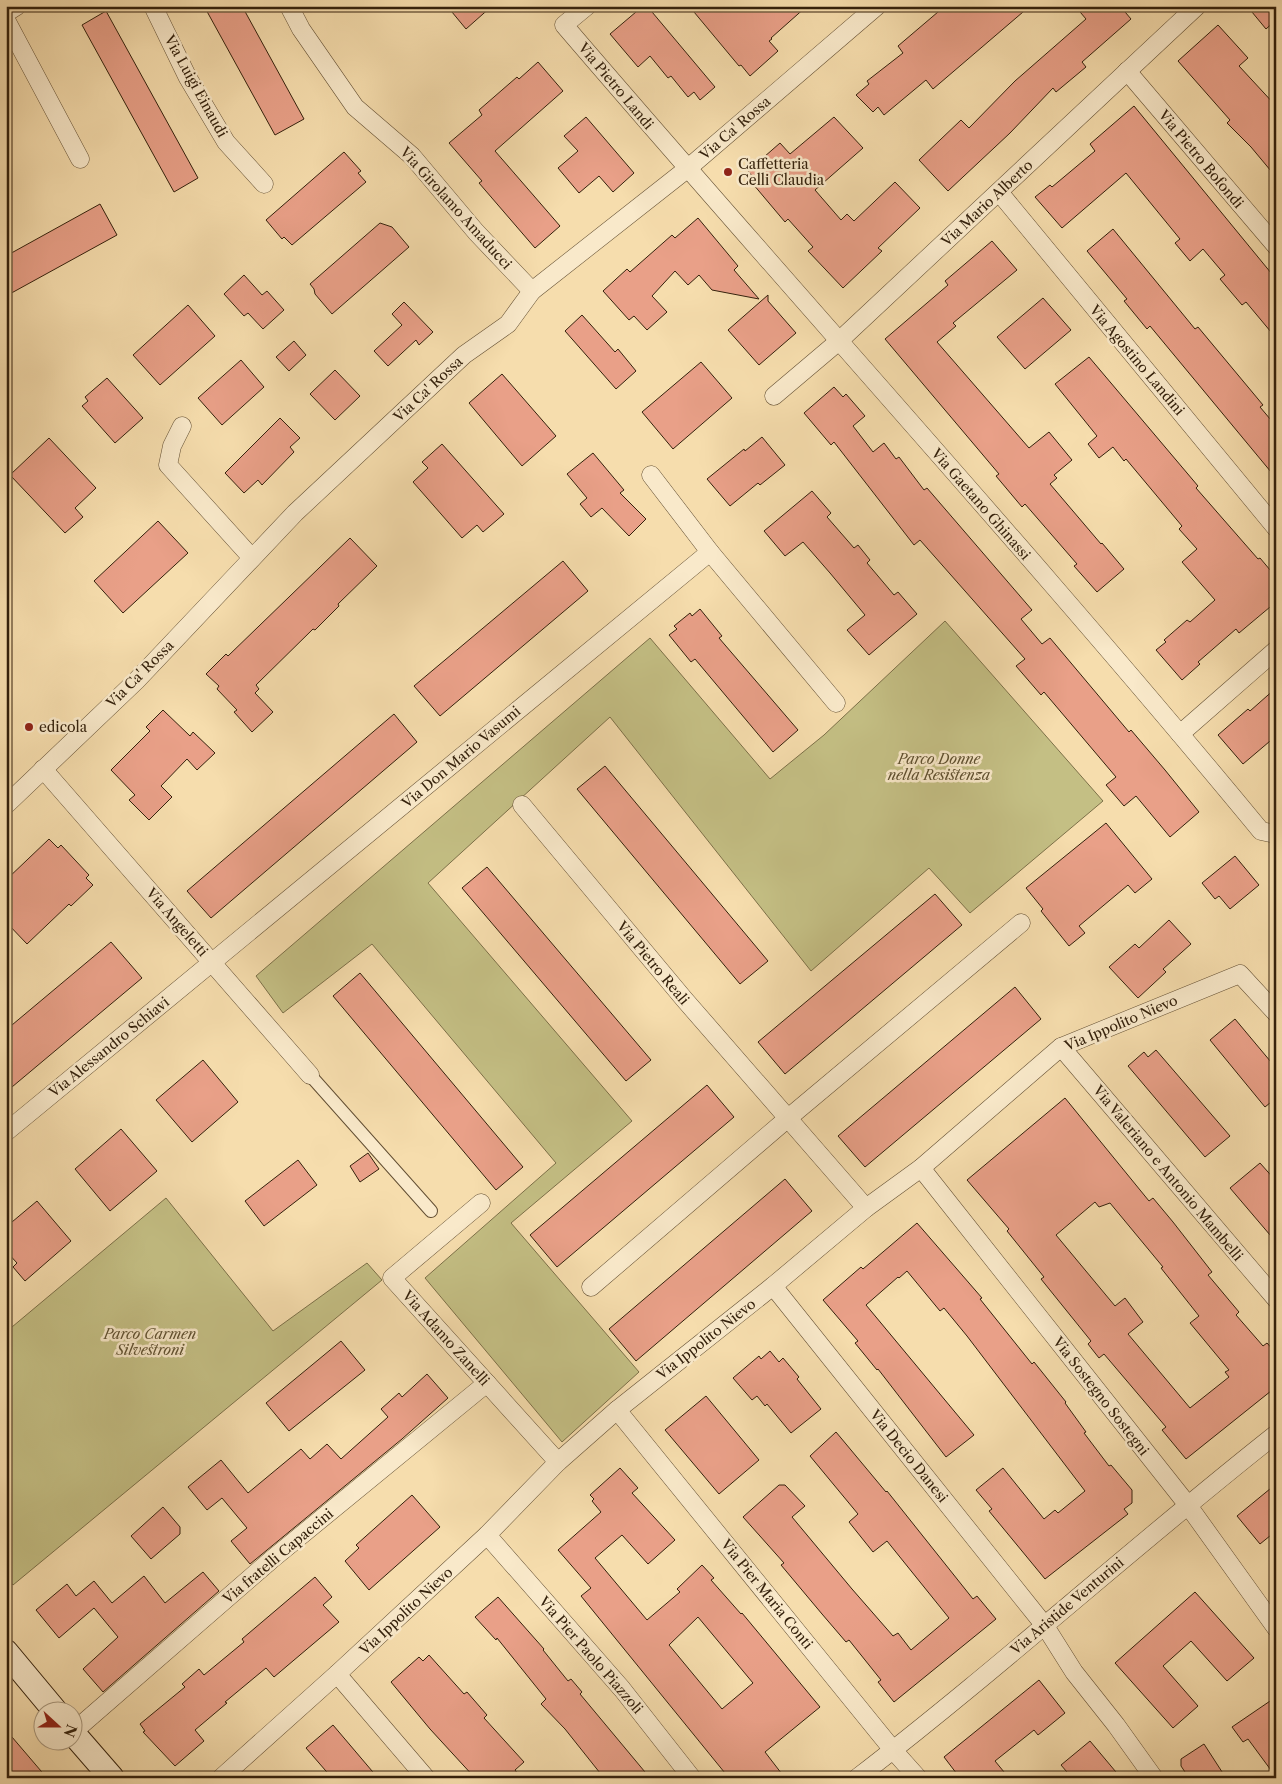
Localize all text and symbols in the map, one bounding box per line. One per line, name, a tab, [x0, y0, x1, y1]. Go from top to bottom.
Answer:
street label: Via Luigi Einaudi	[160, 31, 232, 140]
street label: Via Pietro Landi	[574, 38, 658, 133]
street label: Via Ca' Rossa	[695, 92, 775, 164]
street label: Via Pietro Bofondi	[1154, 105, 1247, 212]
street label: Via Girolamo Amaducci	[396, 142, 516, 273]
place label: Caffetteria Celli Claudia	[738, 155, 825, 189]
street label: Via Mario Alberto	[937, 156, 1037, 251]
marker: Caffetteria Celli Claudia	[722, 166, 734, 178]
street label: Via Agostino Landini	[1085, 300, 1188, 419]
street label: Via Ca' Rossa	[389, 352, 467, 426]
street label: Via Gaetano Ghinassi	[927, 444, 1034, 564]
street label: Via Ca' Rossa	[102, 636, 178, 712]
street label: Via Don Mario Vasumi	[397, 702, 524, 813]
place label: edicola	[39, 718, 88, 736]
marker: edicola	[23, 721, 35, 733]
park label: Parco Donne nella Resistenza	[887, 750, 991, 784]
street label: Via Angeletti	[142, 883, 212, 960]
street label: Via Pietro Reali	[612, 917, 693, 1008]
street label: Via Ippolito Nievo	[1061, 991, 1180, 1055]
street label: Via Alessandro Schiavi	[44, 993, 173, 1102]
street label: Via Valeriano e Antonio Mambelli	[1088, 1081, 1247, 1265]
street label: Via Adamo Zanelli	[398, 1286, 494, 1389]
street label: Via Ippolito Nievo	[652, 1295, 759, 1384]
park label: Parco Carmen Silvestroni	[103, 1325, 196, 1359]
street label: Via Sostegno Sostegni	[1048, 1332, 1153, 1459]
street label: Via Decio Danesi	[865, 1405, 952, 1506]
street label: Via fratelli Capaccini	[218, 1504, 337, 1608]
street label: Via Pier Maria Conti	[717, 1535, 817, 1652]
street label: Via Aristide Venturini	[1006, 1553, 1127, 1659]
street label: Via Ippolito Nievo	[355, 1563, 456, 1660]
street label: Via Pier Paolo Piazzoli	[534, 1592, 647, 1717]
north arrow	[32, 1702, 82, 1752]
text: N	[60, 1722, 81, 1740]

